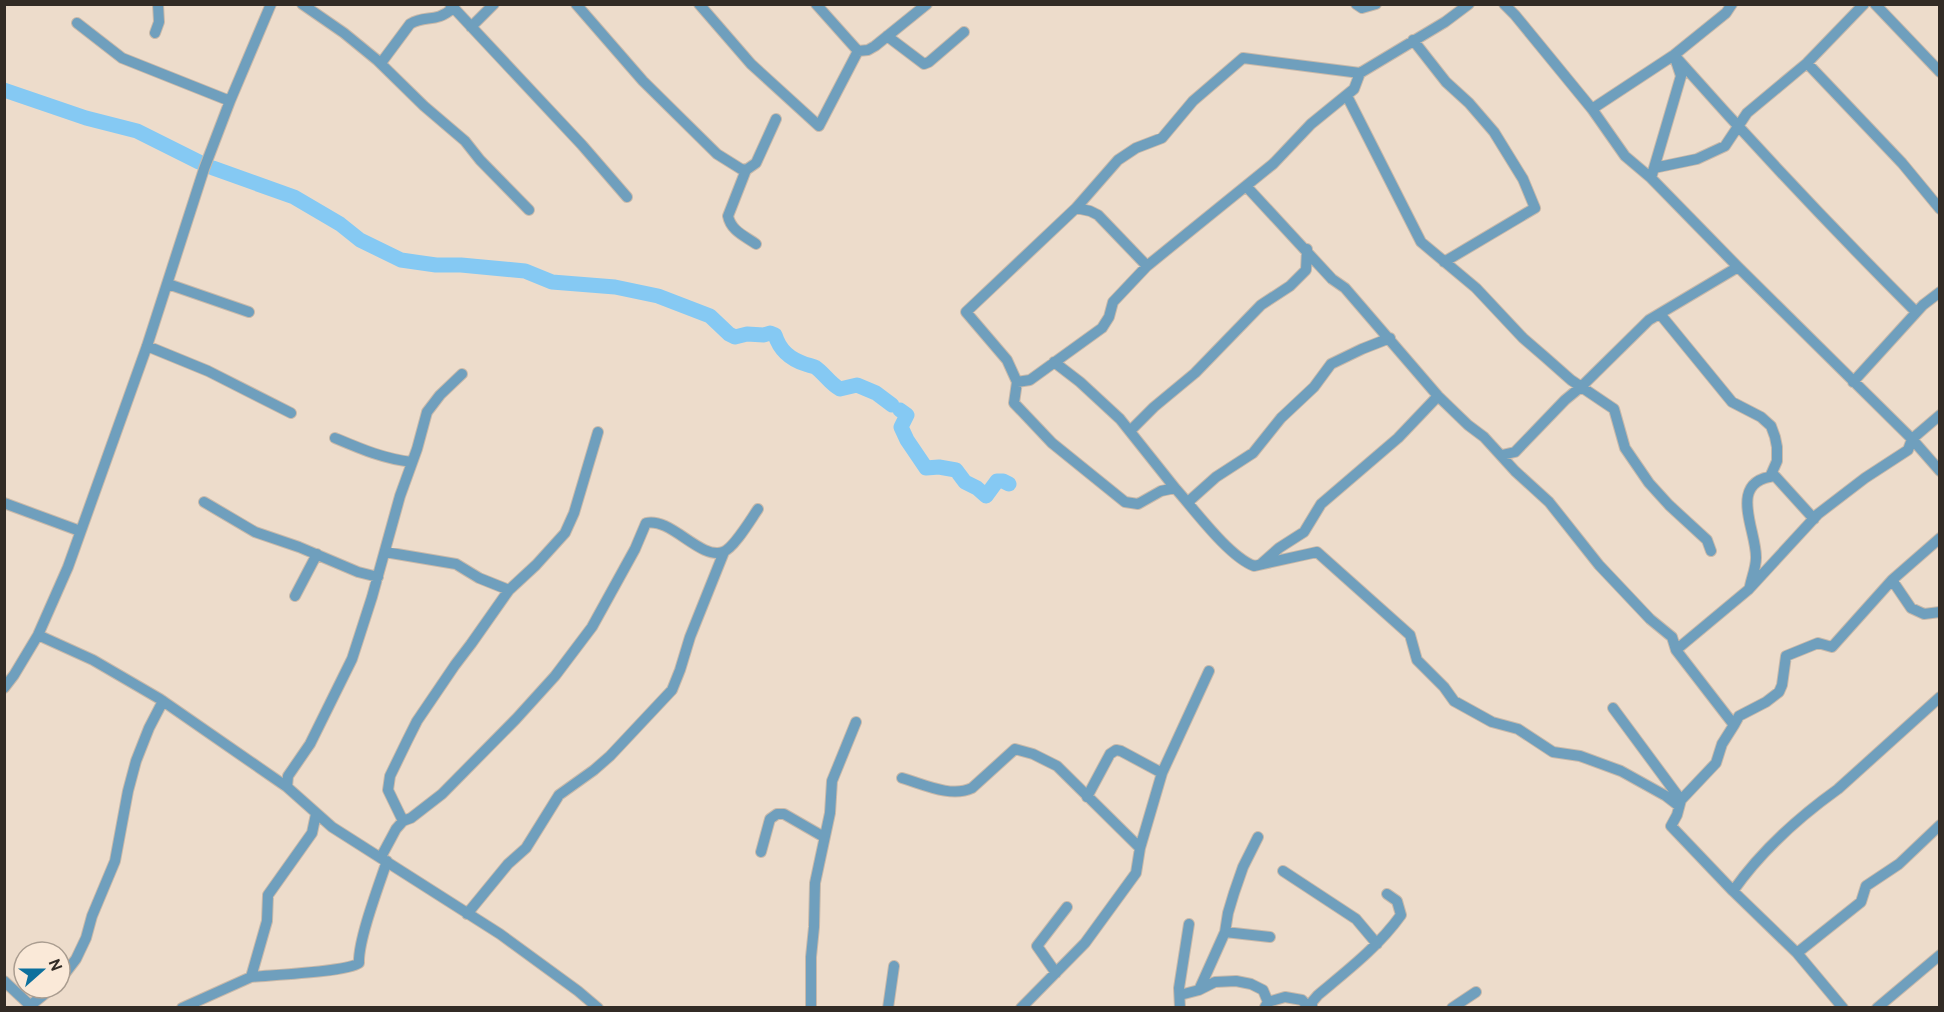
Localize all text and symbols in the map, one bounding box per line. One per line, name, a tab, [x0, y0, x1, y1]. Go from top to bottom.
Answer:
north arrow	[12, 940, 72, 1000]
text: N	[43, 956, 66, 974]

